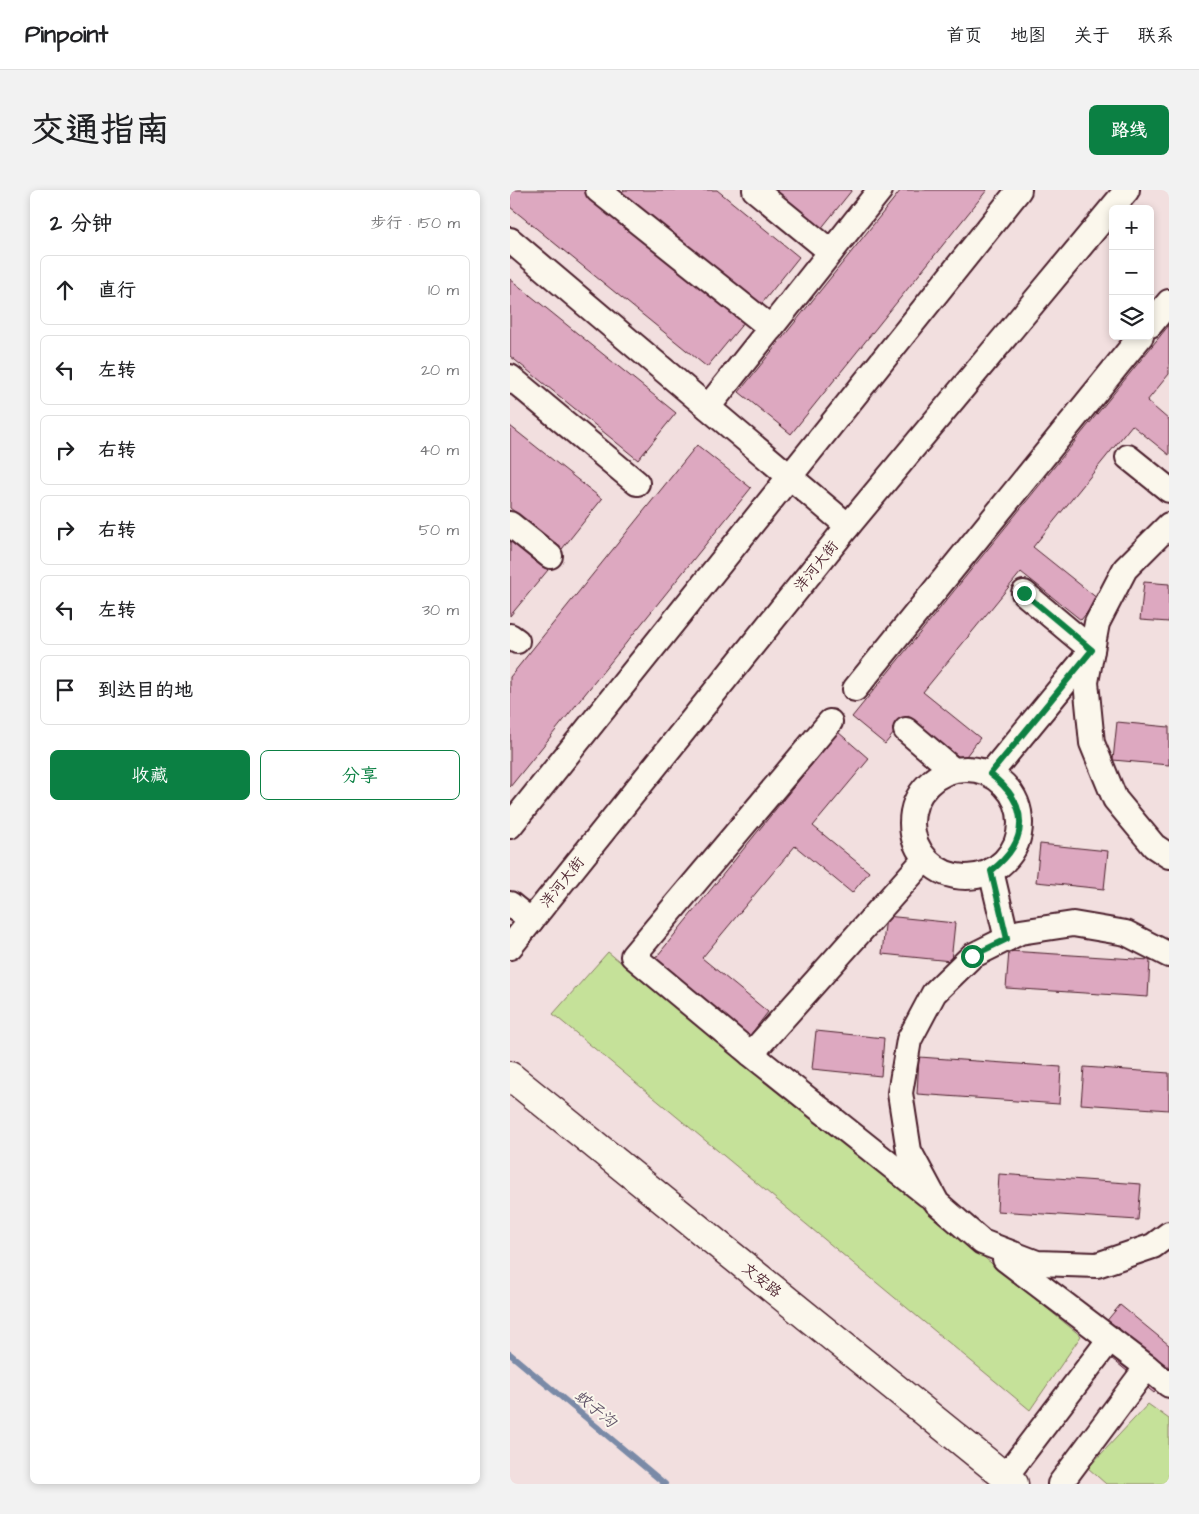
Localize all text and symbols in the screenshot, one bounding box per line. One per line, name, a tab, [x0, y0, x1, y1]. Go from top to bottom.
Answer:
text: Pinpoint	[25, 18, 108, 52]
text: 首页	[946, 23, 982, 48]
text: 地图	[1010, 23, 1046, 48]
text: 关于	[1074, 23, 1110, 48]
text: 联系	[1138, 23, 1174, 48]
button: 路线	[1089, 105, 1169, 155]
text: 交通指南	[30, 106, 170, 155]
map controls	[1109, 205, 1154, 340]
button: +	[1109, 205, 1154, 250]
text: 2 分钟	[50, 209, 112, 238]
text: 步行 · 150 m	[371, 212, 460, 234]
button: −	[1109, 250, 1154, 295]
icon: ahead	[51, 276, 79, 304]
text: 直行	[98, 277, 136, 304]
text: 10 m	[428, 279, 459, 301]
button: layers	[1109, 295, 1154, 340]
icon: left	[51, 356, 79, 384]
text: 左转	[98, 357, 136, 384]
text: 20 m	[421, 359, 459, 381]
icon: right	[51, 436, 79, 464]
text: 右转	[98, 437, 136, 464]
text: 40 m	[419, 439, 459, 461]
icon: right	[51, 516, 79, 544]
text: 右转	[98, 517, 136, 544]
text: 50 m	[419, 519, 459, 541]
street label: 洋河大街	[789, 536, 843, 596]
route end	[1013, 582, 1036, 605]
icon: left	[51, 596, 79, 624]
text: 左转	[98, 597, 136, 624]
text: 30 m	[422, 599, 459, 621]
icon: arrive	[51, 676, 79, 704]
text: 到达目的地	[98, 677, 193, 704]
button: 收藏	[50, 750, 250, 800]
button: 分享	[260, 750, 460, 800]
street label: 洋河大街	[535, 852, 589, 912]
route start	[961, 945, 984, 968]
street label: 文安路	[738, 1258, 786, 1303]
water label: 蚊子沟	[570, 1385, 622, 1434]

